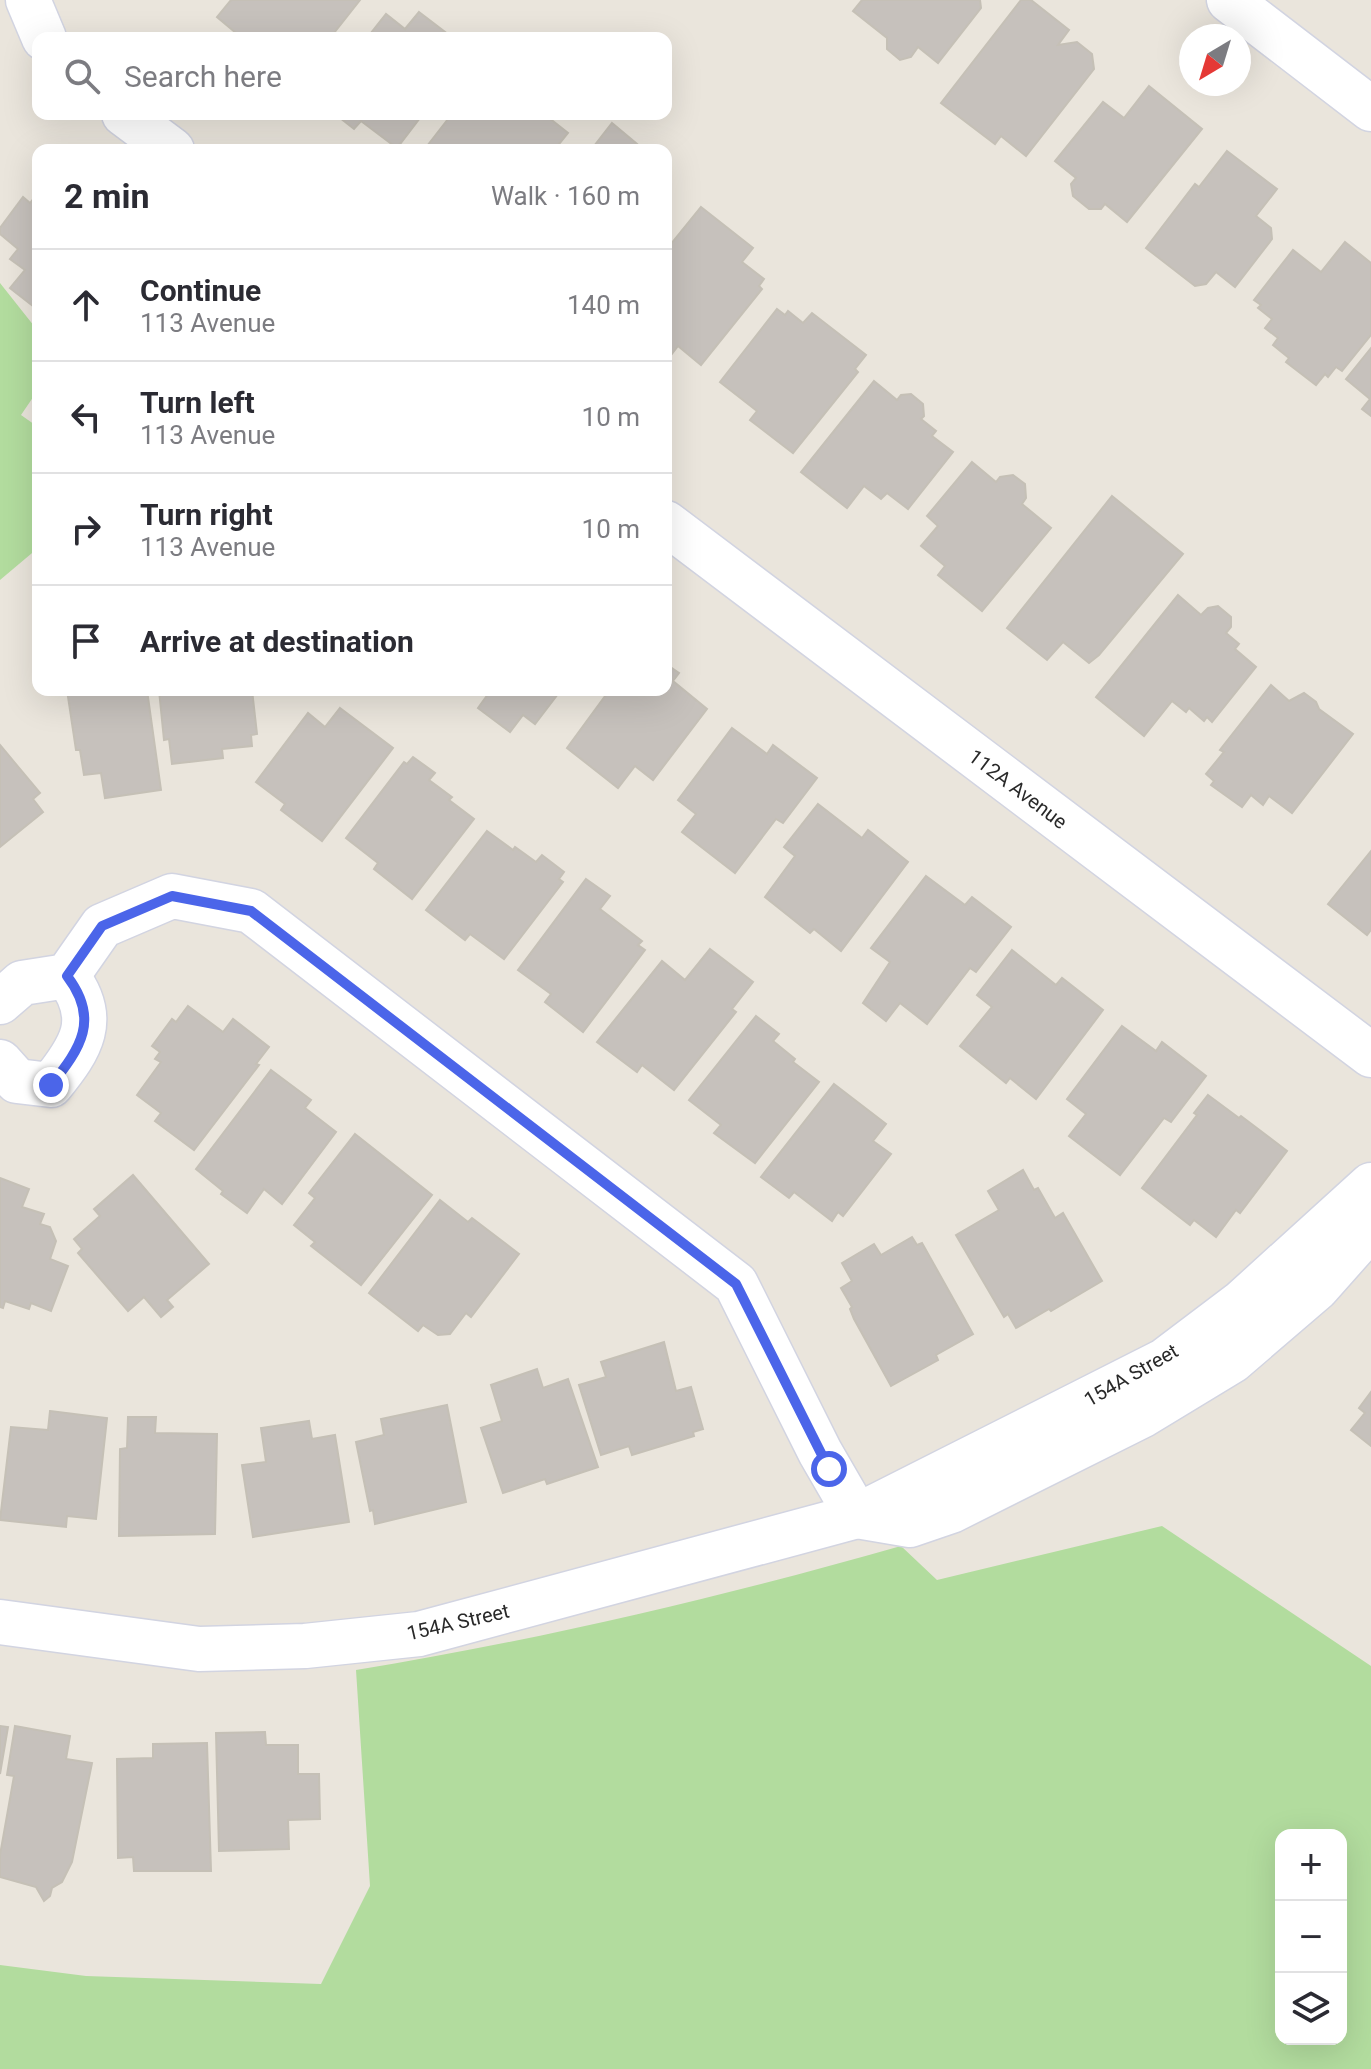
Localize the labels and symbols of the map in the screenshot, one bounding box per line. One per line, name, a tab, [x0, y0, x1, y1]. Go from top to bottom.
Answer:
north arrow	[1179, 24, 1251, 96]
street label: 112A Avenue	[964, 744, 1072, 834]
route end	[33, 1067, 69, 1103]
street label: 154A Street	[1080, 1338, 1182, 1412]
route start	[811, 1451, 847, 1487]
street label: 154A Street	[404, 1599, 512, 1645]

